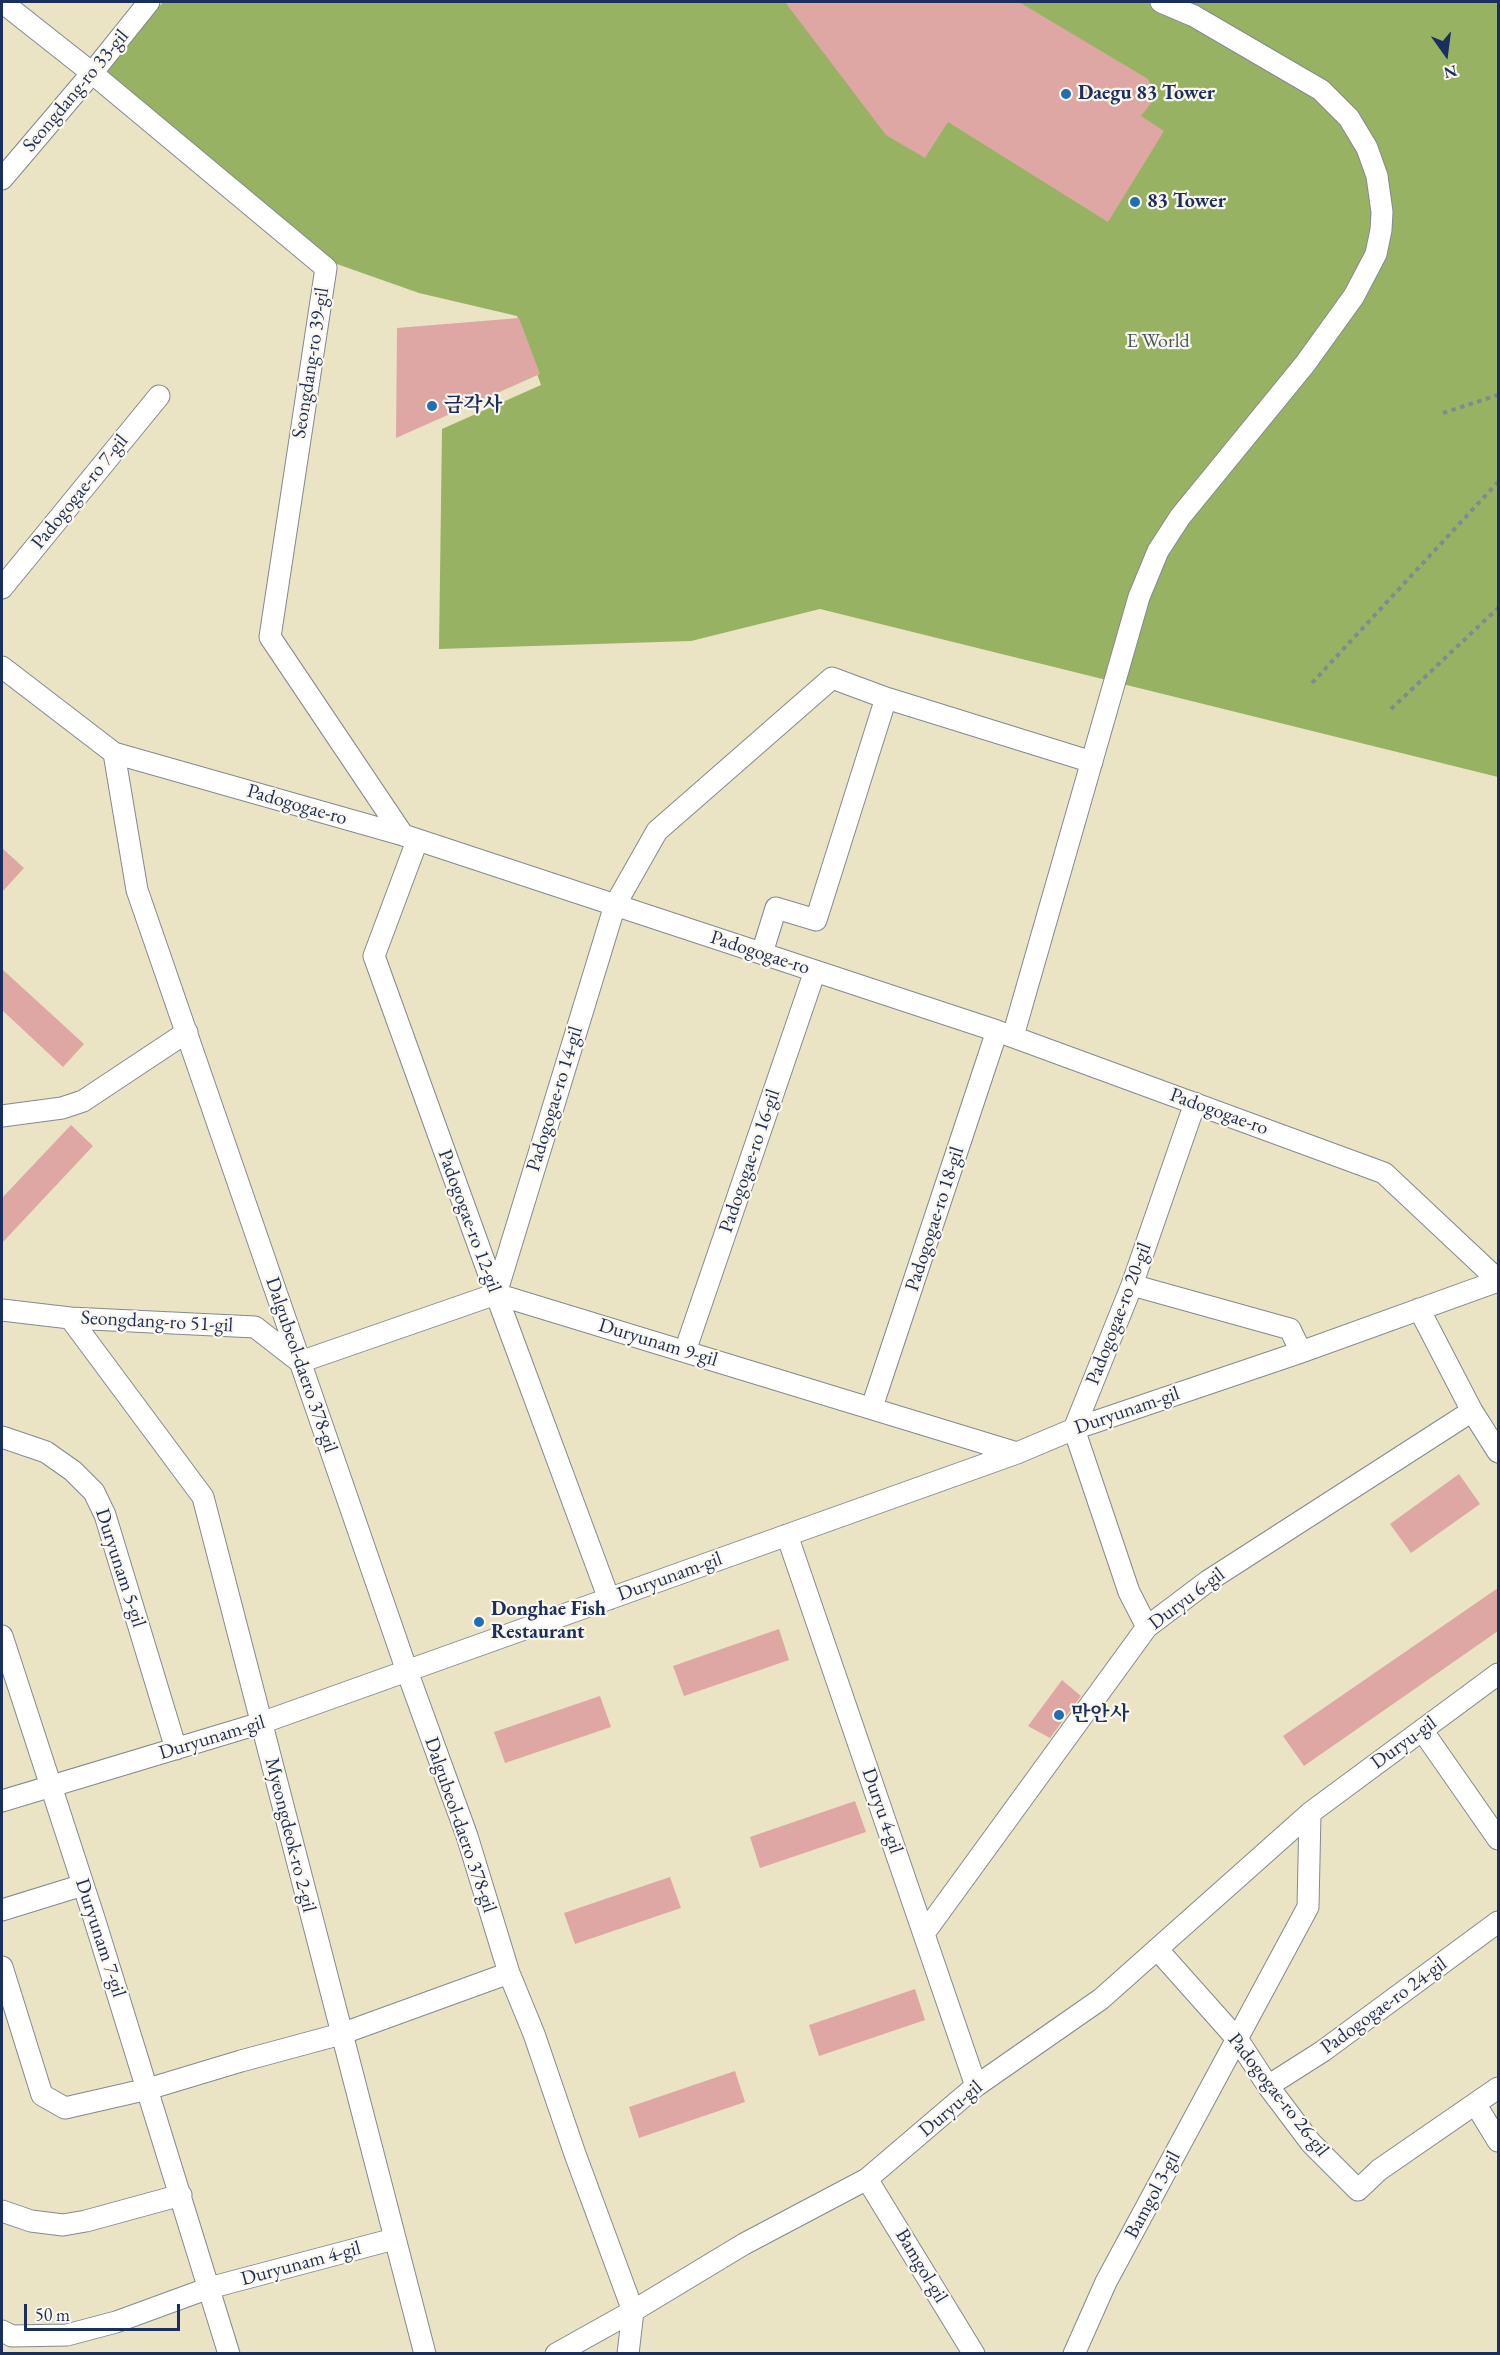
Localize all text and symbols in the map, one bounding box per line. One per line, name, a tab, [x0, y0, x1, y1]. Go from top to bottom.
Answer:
north arrow	[1416, 24, 1476, 84]
street label: Seongdang-ro 33-gil	[18, 25, 134, 157]
text: N	[1442, 60, 1459, 84]
place label: Daegu 83 Tower	[1078, 82, 1215, 106]
marker: Daegu 83 Tower	[1059, 87, 1073, 101]
place label: 83 Tower	[1147, 190, 1226, 214]
marker: 83 Tower	[1128, 195, 1142, 209]
street label: Seongdang-ro 39-gil	[287, 286, 335, 440]
park label: E World	[1126, 330, 1190, 354]
place label: 금각사	[444, 394, 502, 418]
marker: 금각사	[425, 399, 439, 413]
street label: Padogogae-ro 7-gil	[26, 430, 134, 554]
street label: Padogogae-ro	[244, 779, 350, 831]
street label: Padogogae-ro	[707, 926, 813, 980]
street label: Padogogae-ro 14-gil	[522, 1024, 588, 1174]
street label: Padogogae-ro	[1166, 1083, 1272, 1141]
street label: Padogogae-ro 16-gil	[714, 1086, 786, 1236]
street label: Padogogae-ro 18-gil	[900, 1144, 970, 1294]
street label: Padogogae-ro 12-gil	[432, 1146, 506, 1296]
street label: Padogogae-ro 20-gil	[1081, 1240, 1157, 1388]
street label: Dalgubeol-daero 378-gil	[260, 1274, 342, 1456]
street label: Seongdang-ro 51-gil	[80, 1306, 234, 1338]
street label: Duryunam 9-gil	[596, 1314, 720, 1372]
street label: Duryunam-gil	[1071, 1382, 1183, 1440]
street label: Duryunam 5-gil	[90, 1506, 150, 1630]
street label: Duryunam-gil	[614, 1547, 726, 1607]
street label: Duryu 6-gil	[1144, 1563, 1230, 1635]
place label: Donghae Fish Restaurant	[491, 1598, 606, 1645]
marker: Donghae Fish Restaurant	[472, 1615, 486, 1629]
place label: 만안사	[1071, 1703, 1129, 1727]
marker: 만안사	[1052, 1708, 1066, 1722]
street label: Duryunam-gil	[156, 1711, 268, 1765]
street label: Duryu-gil	[1366, 1711, 1442, 1775]
street label: Dalgubeol-daero 378-gil	[419, 1734, 501, 1916]
street label: Myeongdeok-ro 2-gil	[259, 1755, 321, 1915]
street label: Duryu 4-gil	[856, 1765, 908, 1857]
street label: Duryunam 7-gil	[70, 1876, 130, 2000]
street label: Padogogae-ro 24-gil	[1316, 1952, 1452, 2060]
street label: Padogogae-ro 26-gil	[1222, 2028, 1334, 2162]
street label: Duryu-gil	[914, 2076, 988, 2142]
street label: Bamgol 3-gil	[1120, 2147, 1186, 2243]
street label: Bamgol-gil	[890, 2225, 952, 2307]
street label: Duryunam 4-gil	[238, 2236, 364, 2292]
scale bar	[27, 2292, 183, 2330]
text: 50 m	[35, 2303, 70, 2326]

